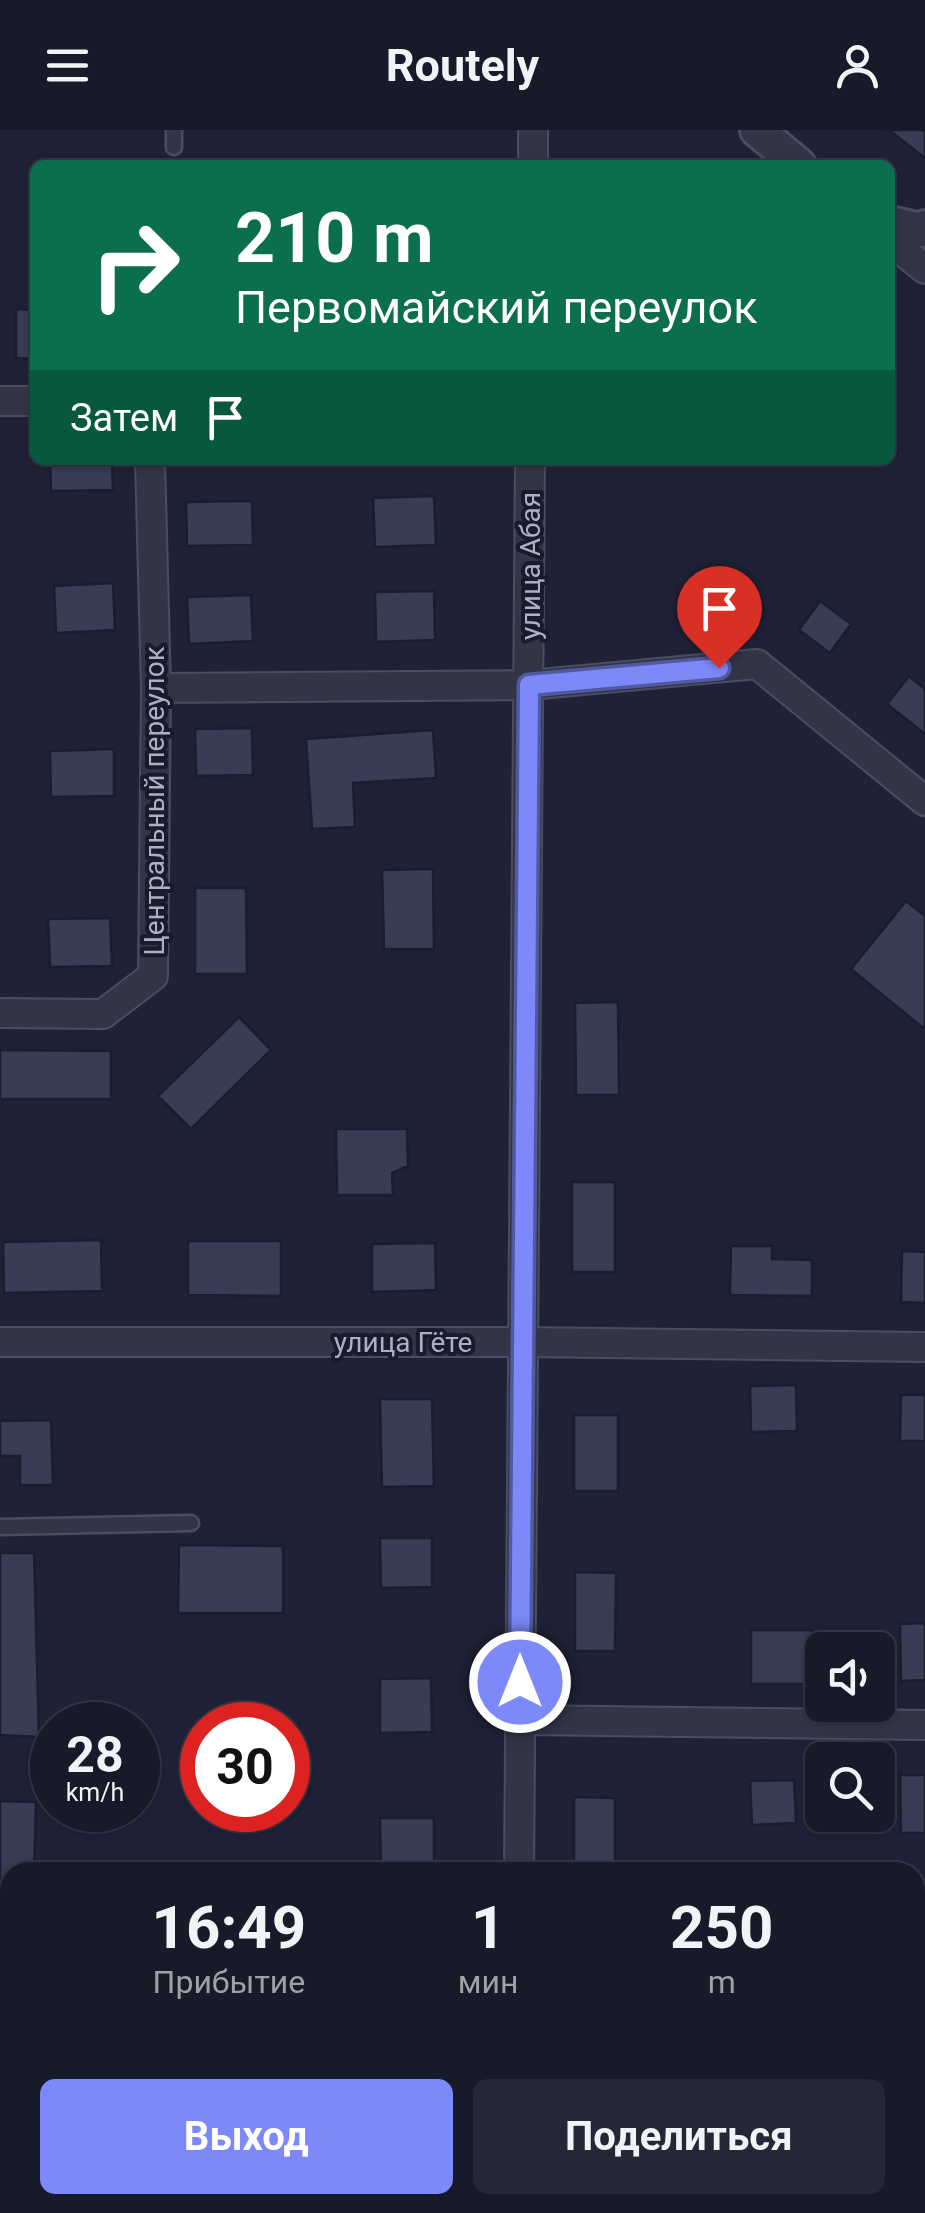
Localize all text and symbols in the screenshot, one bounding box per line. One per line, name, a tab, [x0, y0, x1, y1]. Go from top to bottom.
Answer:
icon: menu	[40, 38, 95, 93]
icon: person	[830, 38, 885, 93]
text: Routely	[386, 39, 539, 92]
text: 210 m	[235, 197, 434, 279]
icon: right	[70, 200, 200, 330]
text: Первомайский переулок	[235, 281, 758, 334]
icon: arrive	[198, 390, 253, 445]
text: Затем	[70, 396, 178, 440]
street label: улица Абая	[514, 492, 547, 640]
pin	[677, 566, 762, 669]
icon: arrive	[692, 581, 747, 636]
street label: Центральный переулок	[138, 646, 171, 956]
street label: улица Гёте	[334, 1326, 472, 1359]
position arrow	[468, 1630, 572, 1734]
map controls	[805, 1632, 895, 1832]
button: sound	[805, 1632, 895, 1722]
speed limit sign: 30	[180, 1702, 310, 1832]
text: 28	[66, 1726, 124, 1784]
button: search	[805, 1742, 895, 1832]
text: km/h	[66, 1778, 124, 1807]
text: 16:49	[152, 1892, 306, 1963]
text: 1	[471, 1892, 505, 1963]
text: 250	[670, 1892, 773, 1963]
text: Прибытие	[153, 1963, 305, 2001]
text: мин	[458, 1963, 518, 2001]
text: m	[708, 1963, 736, 2001]
button: Выход	[40, 2079, 453, 2194]
button: Поделиться	[473, 2079, 885, 2194]

